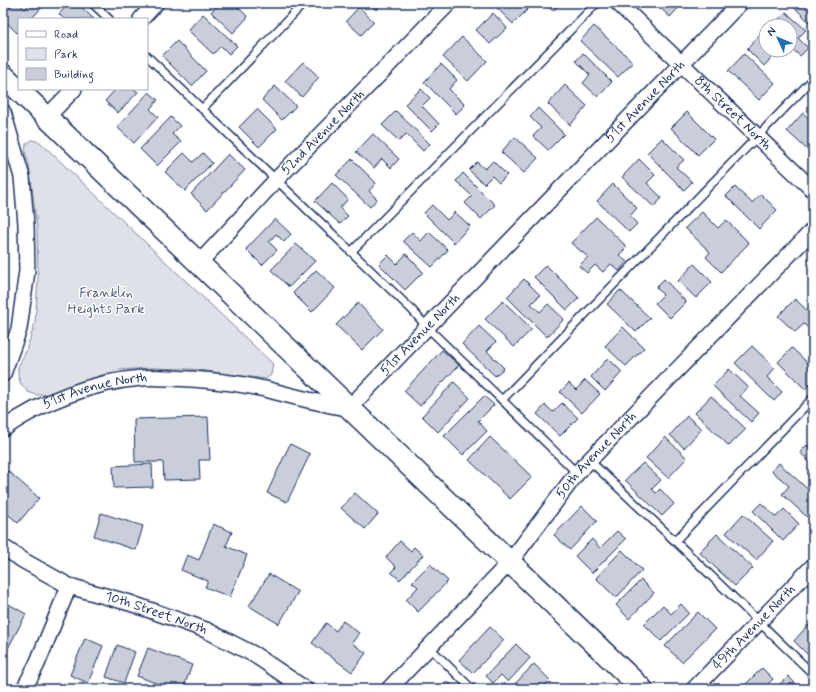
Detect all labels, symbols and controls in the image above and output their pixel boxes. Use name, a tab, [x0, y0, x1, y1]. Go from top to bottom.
legend	[18, 18, 148, 90]
north arrow	[758, 18, 798, 58]
text: N	[764, 24, 779, 39]
text: Road	[54, 27, 78, 43]
text: Park	[54, 47, 78, 63]
street label: 51st Avenue North	[601, 56, 689, 146]
text: Building	[54, 67, 94, 84]
street label: 8th Street North	[690, 72, 775, 154]
street label: 52nd Avenue North	[277, 86, 369, 179]
park label: Franklin Heights Park	[68, 284, 144, 318]
street label: 51st Avenue North	[376, 289, 464, 379]
street label: 51st Avenue North	[40, 368, 148, 413]
street label: 50th Avenue North	[552, 408, 641, 502]
street label: 49th Avenue North	[708, 581, 799, 674]
street label: 10th Street North	[103, 588, 210, 639]

